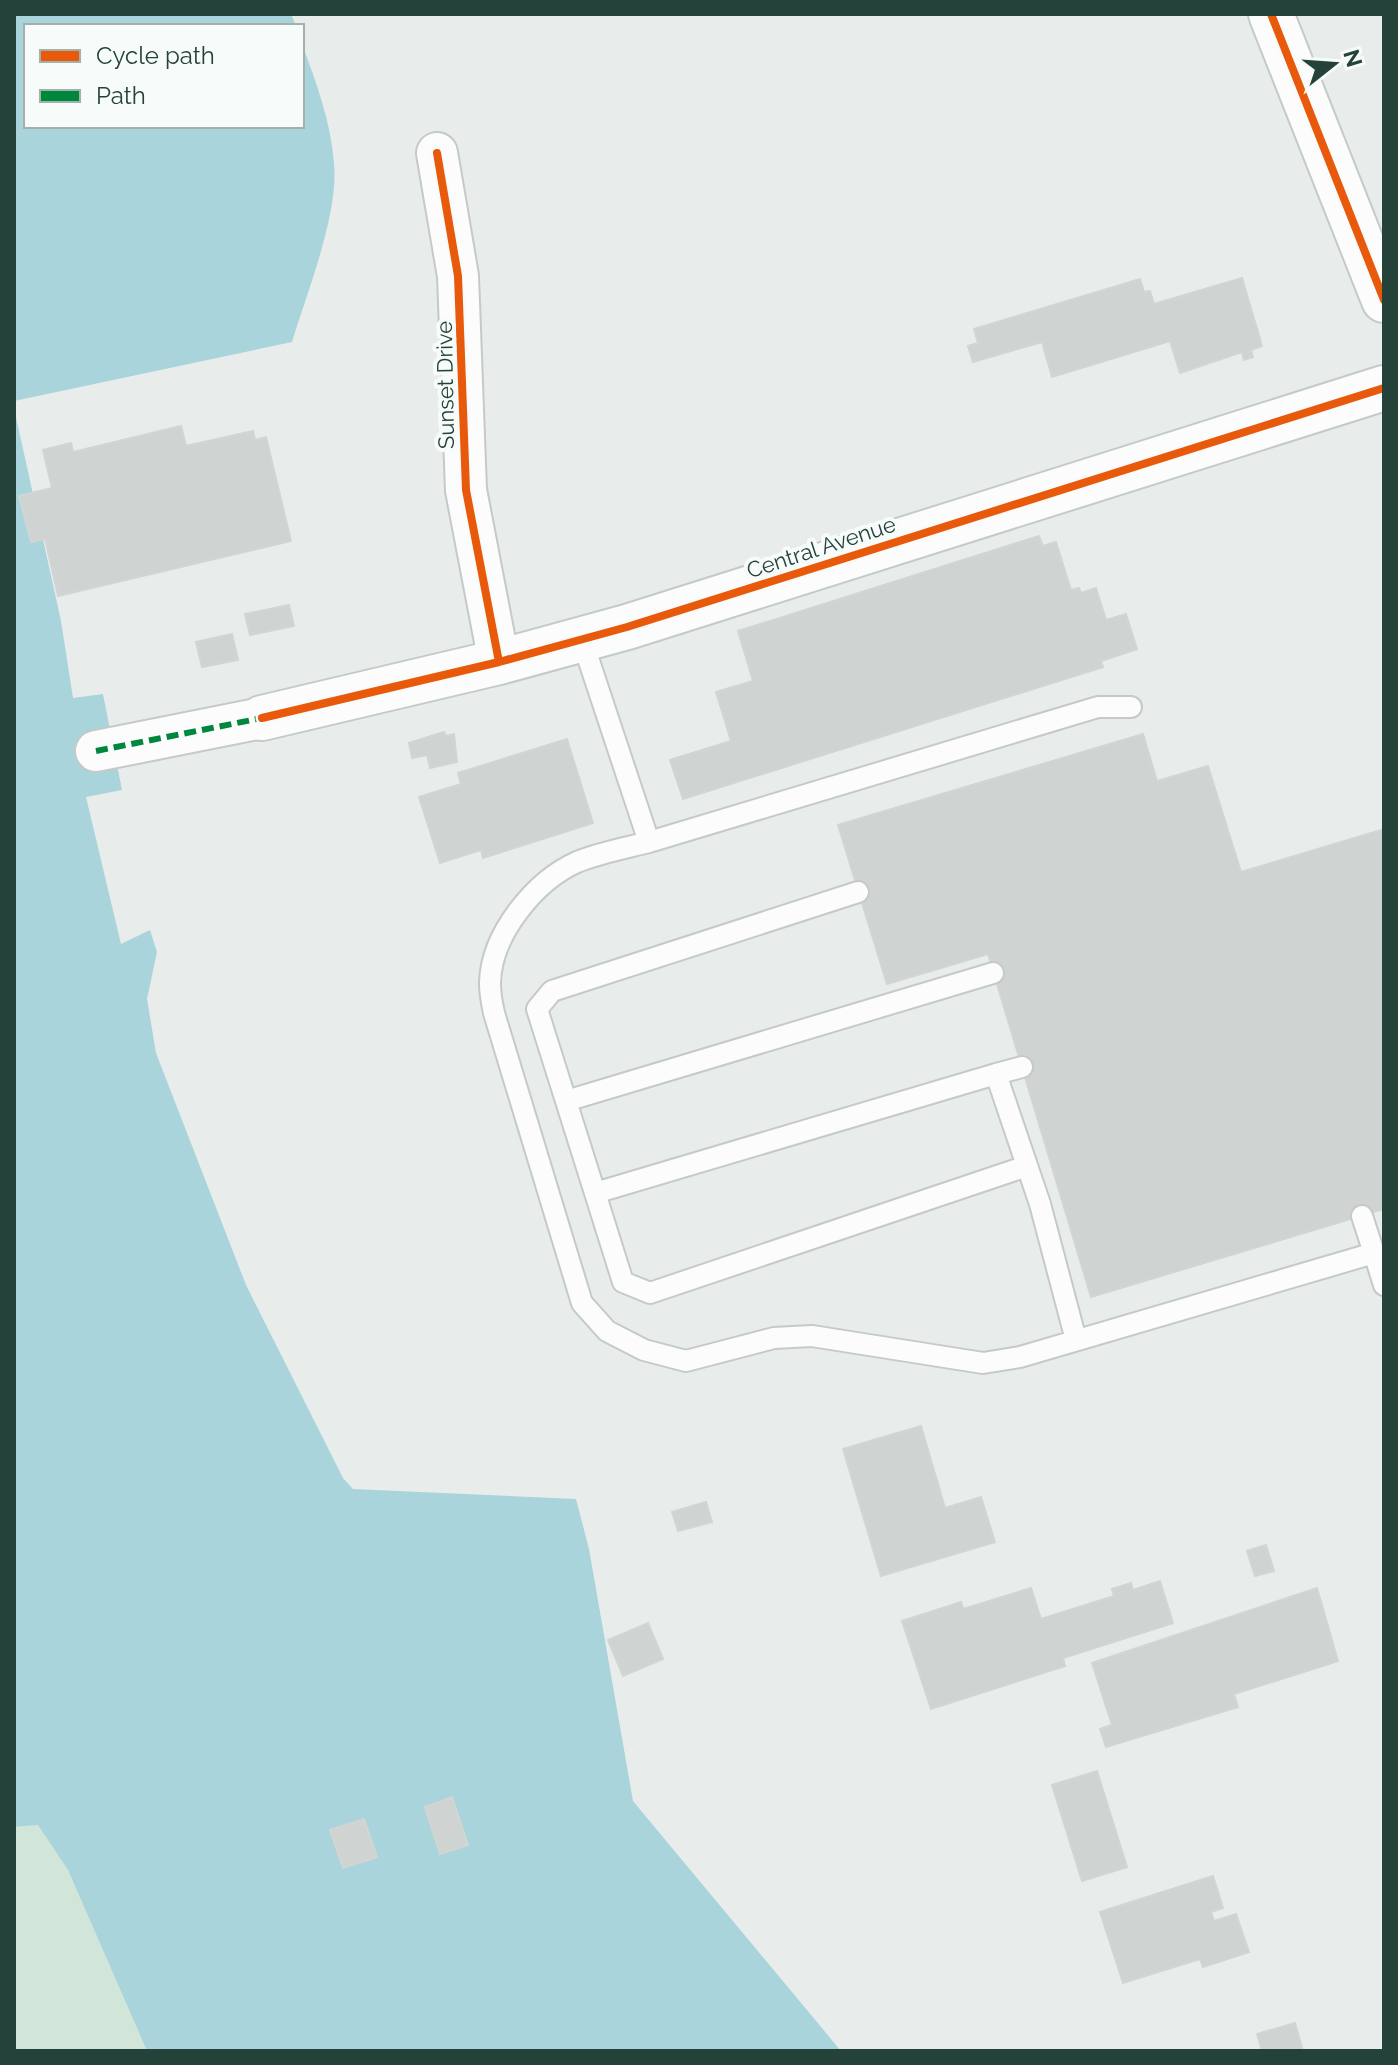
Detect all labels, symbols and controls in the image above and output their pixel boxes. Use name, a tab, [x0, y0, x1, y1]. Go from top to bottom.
legend	[24, 24, 304, 128]
north arrow	[1294, 24, 1374, 104]
text: Cycle path	[96, 41, 215, 70]
text: N	[1338, 46, 1368, 70]
text: Path	[96, 81, 146, 110]
street label: Sunset Drive	[431, 321, 459, 449]
street label: Central Avenue	[743, 511, 899, 583]

